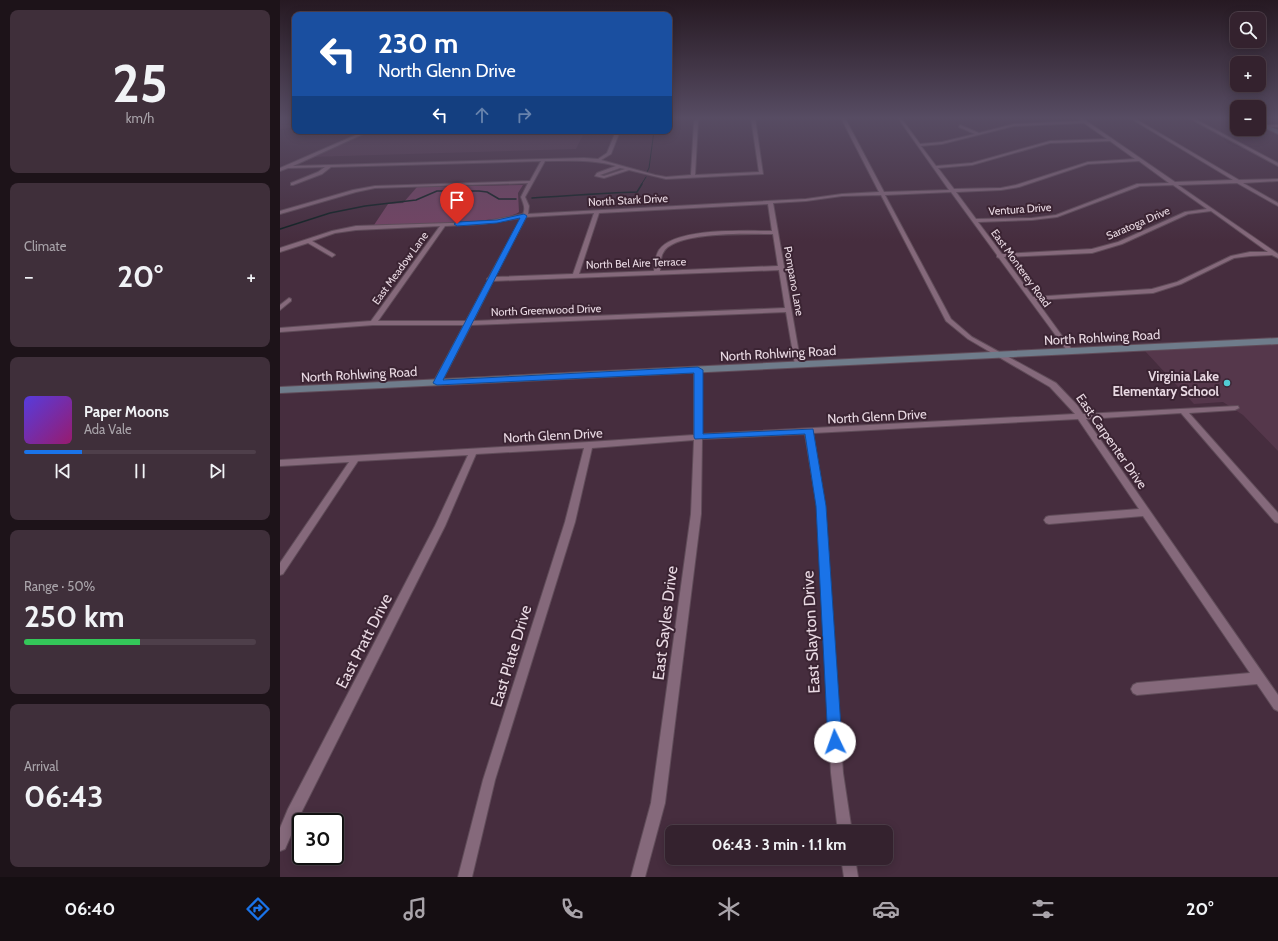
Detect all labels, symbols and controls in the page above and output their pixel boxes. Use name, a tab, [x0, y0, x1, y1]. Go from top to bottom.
map controls	[1230, 12, 1266, 136]
button: search	[1230, 12, 1266, 48]
text: 230 m	[378, 26, 458, 60]
icon: left	[312, 28, 364, 80]
text: 25	[112, 52, 168, 115]
button: +	[1230, 56, 1266, 92]
text: North Glenn Drive	[378, 60, 516, 82]
button: −	[1230, 100, 1266, 136]
icon: left	[429, 104, 451, 126]
icon: ahead	[471, 104, 493, 126]
icon: right	[513, 104, 535, 126]
text: km/h	[126, 110, 154, 126]
pin	[440, 183, 474, 224]
icon: arrive	[446, 189, 468, 211]
street label: North Stark Drive	[588, 191, 669, 209]
street label: Ventura Drive	[988, 200, 1052, 218]
street label: Saratoga Drive	[1104, 203, 1172, 243]
street label: East Monterey Road	[988, 226, 1054, 310]
street label: East Meadow Lane	[369, 228, 431, 307]
text: Climate	[24, 238, 66, 254]
street label: Pompano Lane	[781, 245, 807, 317]
street label: North Bel Aire Terrace	[586, 254, 687, 272]
text: 20°	[117, 258, 163, 295]
text: −	[24, 263, 34, 290]
text: +	[246, 263, 256, 290]
street label: North Greenwood Drive	[491, 301, 602, 319]
street label: North Rohlwing Road	[1043, 326, 1161, 348]
street label: North Rohlwing Road	[719, 342, 837, 364]
street label: North Rohlwing Road	[300, 363, 418, 385]
place label: Virginia Lake Elementary School	[1112, 368, 1220, 399]
marker: Virginia Lake Elementary School	[1222, 378, 1232, 388]
street label: East Carpenter Drive	[1073, 390, 1151, 492]
text: Paper Moons	[84, 403, 169, 421]
street label: North Glenn Drive	[827, 405, 927, 427]
text: Ada Vale	[84, 421, 132, 437]
street label: North Glenn Drive	[503, 424, 603, 446]
icon: previous	[52, 460, 74, 482]
icon: pause	[129, 460, 151, 482]
icon: next	[206, 460, 228, 482]
street label: East Sayles Drive	[649, 565, 681, 681]
street label: East Slayton Drive	[798, 570, 824, 694]
text: Range · 50%	[24, 578, 95, 594]
street label: East Pratt Drive	[332, 590, 396, 692]
text: 250 km	[24, 598, 125, 635]
street label: East Plate Drive	[486, 603, 536, 709]
position arrow	[814, 721, 856, 763]
text: Arrival	[24, 758, 59, 774]
text: 06:43	[24, 778, 104, 815]
speed limit sign: 30	[292, 813, 344, 865]
text: 06:43 · 3 min · 1.1 km	[712, 836, 846, 854]
icon: directions	[244, 895, 272, 923]
icon: music	[401, 895, 429, 923]
icon: phone	[558, 895, 586, 923]
icon: climate	[715, 895, 743, 923]
icon: car	[872, 895, 900, 923]
icon: filters	[1029, 895, 1057, 923]
text: 06:40	[64, 898, 115, 920]
text: 20°	[1186, 898, 1213, 920]

